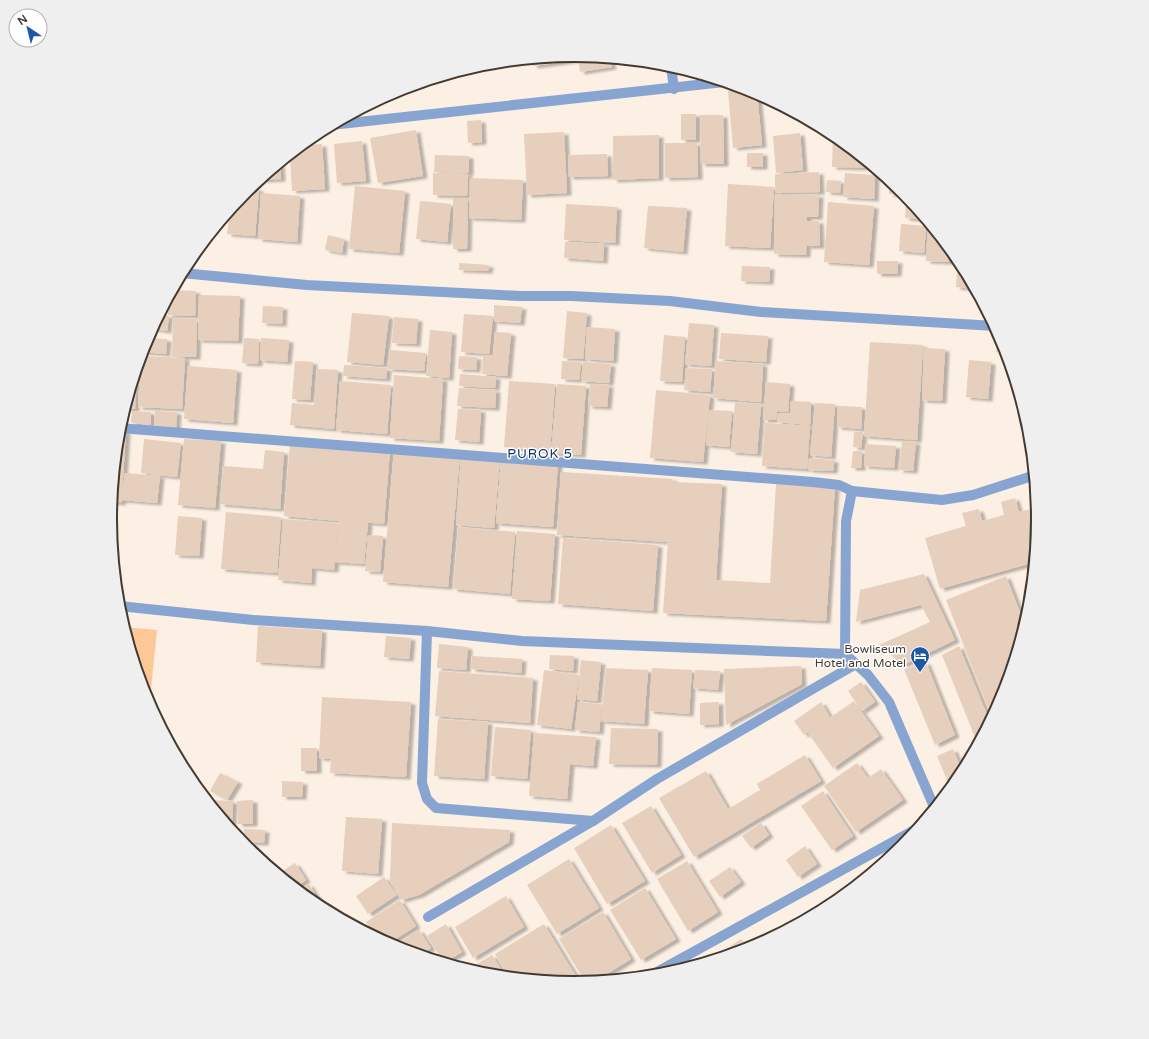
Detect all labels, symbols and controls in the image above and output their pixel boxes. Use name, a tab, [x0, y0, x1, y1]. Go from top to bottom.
north arrow	[8, 8, 48, 48]
text: N	[15, 12, 30, 28]
district label: PUROK 5	[507, 446, 573, 462]
place label: Bowliseum Hotel and Motel	[815, 642, 906, 670]
hotel icon: Bowliseum Hotel and Motel	[909, 645, 931, 673]

